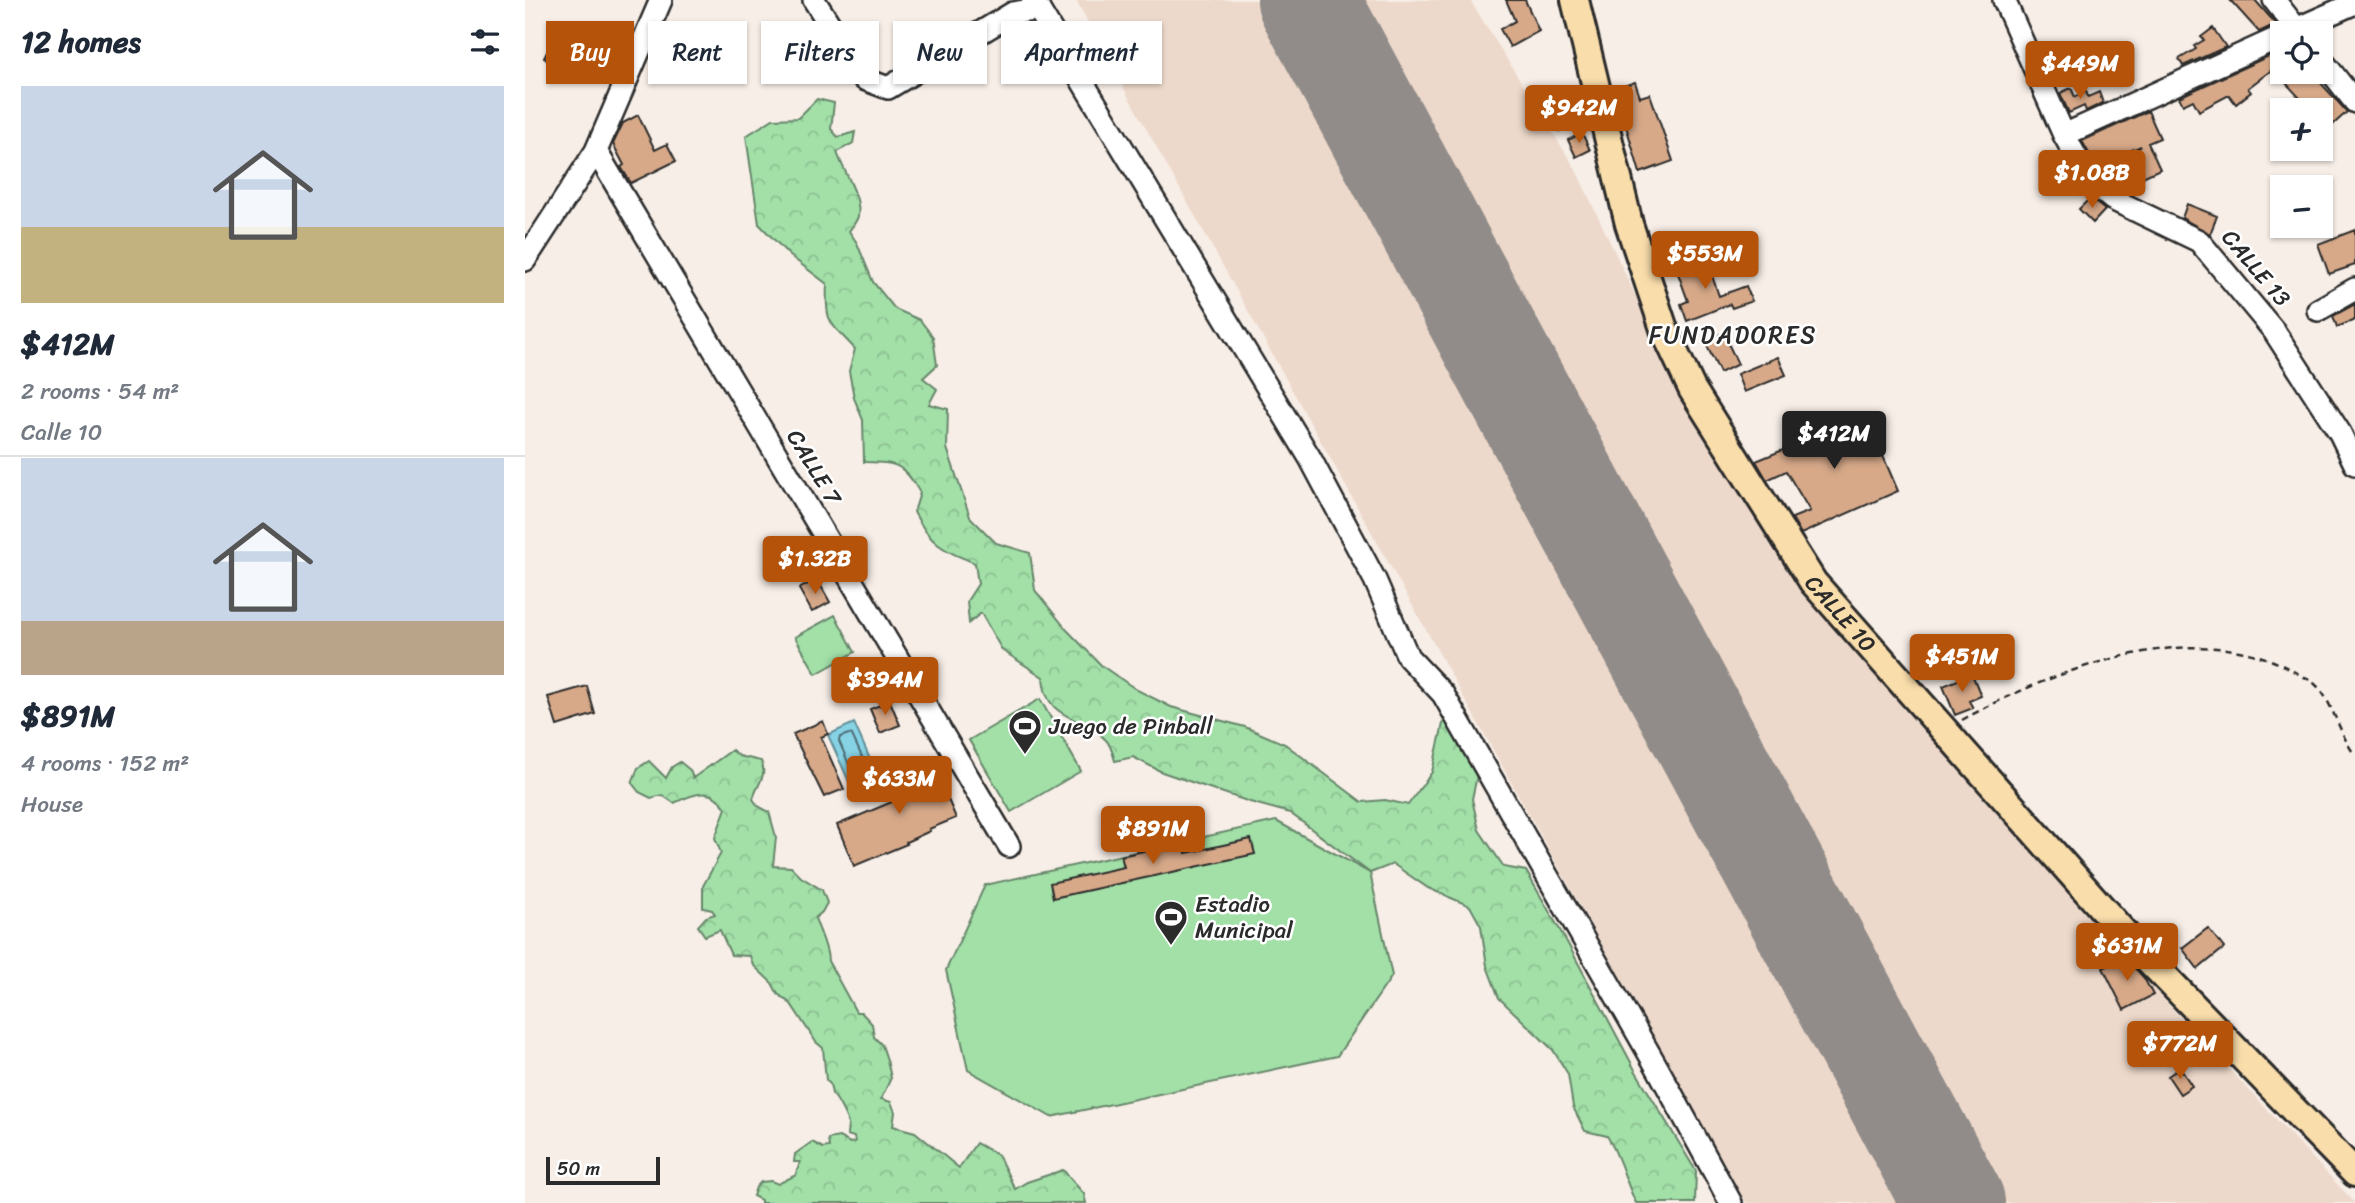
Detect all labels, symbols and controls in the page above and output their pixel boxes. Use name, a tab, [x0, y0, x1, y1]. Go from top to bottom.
text: 12 homes	[21, 15, 141, 69]
chip: Buy	[546, 21, 634, 84]
chip: Rent	[648, 21, 747, 84]
chip: Filters	[761, 21, 879, 84]
chip: New	[893, 21, 987, 84]
chip: Apartment	[1001, 21, 1162, 84]
map controls	[2270, 21, 2333, 238]
button: locate	[2270, 21, 2333, 84]
icon: filters	[466, 23, 504, 61]
pin: $449M	[2031, 42, 2129, 101]
text: $449M	[2041, 43, 2119, 84]
pin: $942M	[1530, 86, 1628, 145]
text: $942M	[1541, 87, 1617, 128]
button: +	[2270, 98, 2333, 161]
icon: home	[200, 132, 326, 258]
pin: $1.08B	[2035, 150, 2149, 210]
text: $1.08B	[2054, 152, 2130, 193]
button: −	[2270, 175, 2333, 238]
street label: CALLE 13	[2211, 220, 2301, 317]
pin: $553M	[1656, 232, 1754, 291]
text: $553M	[1668, 233, 1742, 274]
district label: FUNDADORES	[1649, 314, 1817, 356]
text: $412M	[21, 317, 115, 371]
text: 2 rooms · 54 m²	[21, 371, 179, 412]
text: Calle 10	[21, 412, 102, 453]
pin: $412M	[1785, 412, 1883, 471]
text: $412M	[1798, 413, 1870, 454]
street label: CALLE 7	[775, 421, 854, 515]
icon: home	[200, 504, 326, 630]
pin: $1.32B	[758, 536, 872, 596]
text: $1.32B	[779, 538, 851, 579]
street label: CALLE 10	[1794, 565, 1887, 662]
pin: $451M	[1913, 634, 2011, 694]
text: $451M	[1926, 636, 1998, 677]
pin: $394M	[836, 658, 934, 717]
text: $394M	[847, 659, 923, 700]
text: $891M	[21, 689, 115, 743]
place label: Juego de Pinball	[1048, 706, 1213, 747]
sports icon: Juego de Pinball	[1006, 707, 1044, 756]
text: 4 rooms · 152 m²	[21, 743, 189, 784]
pin: $633M	[850, 756, 948, 816]
text: $633M	[863, 758, 935, 799]
text: House	[21, 784, 83, 825]
pin: $891M	[1104, 806, 1202, 866]
text: $891M	[1117, 808, 1189, 849]
place label: Estadio Municipal	[1195, 884, 1293, 951]
sports icon: Estadio Municipal	[1152, 898, 1190, 947]
pin: $631M	[2078, 923, 2176, 983]
text: $631M	[2092, 925, 2162, 966]
pin: $772M	[2131, 1021, 2229, 1081]
text: $772M	[2143, 1023, 2217, 1064]
text: 50 m	[557, 1152, 600, 1185]
scale bar	[546, 1154, 660, 1186]

